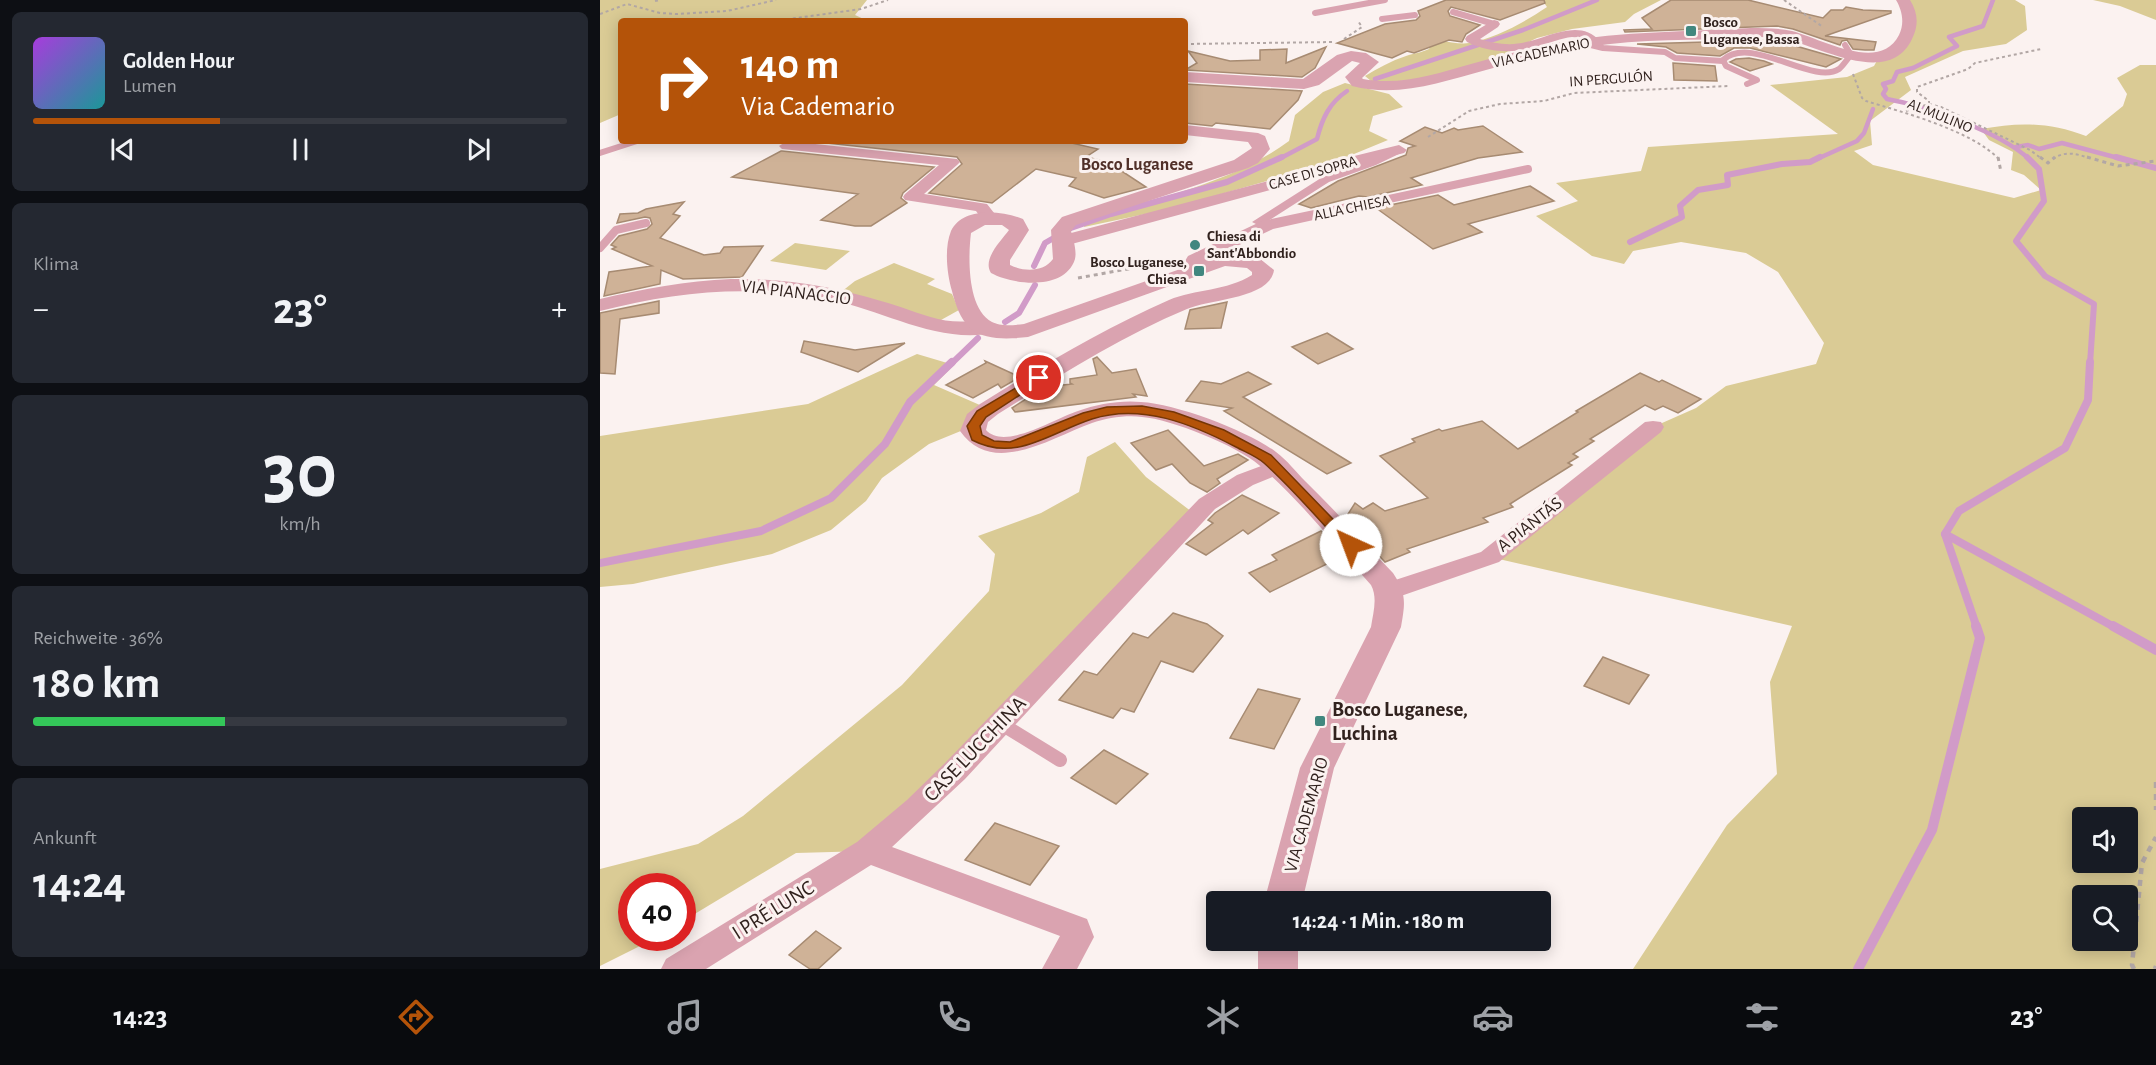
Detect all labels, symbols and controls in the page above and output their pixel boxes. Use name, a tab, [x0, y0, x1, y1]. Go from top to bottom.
place label: Bosco Luganese, Bassa	[1703, 15, 1800, 47]
marker: Bosco Luganese, Bassa	[1684, 24, 1698, 38]
street label: VIA CADEMARIO	[1491, 35, 1591, 71]
icon: right	[642, 42, 720, 120]
text: 140 m	[741, 44, 839, 86]
text: Golden Hour	[123, 50, 234, 72]
street label: IN PERGULÓN	[1569, 67, 1653, 89]
text: Lumen	[123, 76, 177, 96]
text: Via Cademario	[741, 93, 895, 120]
street label: AL MULINO	[1905, 96, 1975, 136]
icon: previous	[106, 133, 139, 166]
icon: pause	[284, 133, 317, 166]
icon: next	[462, 133, 495, 166]
street label: CASE DI SOPRA	[1267, 153, 1359, 193]
district label: Bosco Luganese	[1081, 156, 1193, 174]
street label: ALLA CHIESA	[1313, 193, 1392, 223]
place label: Chiesa di Sant'Abbondio	[1207, 229, 1296, 261]
marker: Chiesa di Sant'Abbondio	[1188, 238, 1202, 252]
text: Klima	[33, 254, 79, 274]
place label: Bosco Luganese, Chiesa	[1090, 255, 1187, 287]
marker: Bosco Luganese, Chiesa	[1192, 264, 1206, 278]
street label: VIA PIANACCIO	[740, 277, 852, 309]
text: 23°	[273, 287, 327, 332]
text: −	[33, 293, 49, 326]
text: +	[551, 293, 567, 326]
pin	[1013, 352, 1064, 403]
icon: arrive	[1022, 361, 1055, 394]
text: 30	[263, 434, 337, 512]
street label: A PIANTÁS	[1492, 492, 1566, 556]
position arrow	[1319, 513, 1383, 577]
text: km/h	[279, 514, 321, 534]
text: Reichweite · 36%	[33, 628, 163, 648]
text: 180 km	[33, 661, 160, 706]
street label: CASE LUCCHINA	[920, 693, 1030, 805]
place label: Bosco Luganese, Luchina	[1332, 699, 1468, 744]
marker: Bosco Luganese, Luchina	[1313, 714, 1327, 728]
street label: VIA CADEMARIO	[1282, 755, 1332, 875]
map controls	[2072, 807, 2138, 951]
button: sound	[2072, 807, 2138, 873]
text: Ankunft	[33, 828, 97, 848]
text: 14:24	[33, 861, 126, 906]
speed limit sign: 40	[618, 873, 696, 951]
street label: I PRÉ LUNC	[727, 875, 818, 943]
button: search	[2072, 885, 2138, 951]
text: 14:24 · 1 Min. · 180 m	[1293, 910, 1464, 932]
icon: directions	[395, 996, 437, 1038]
icon: music	[664, 996, 706, 1038]
icon: phone	[933, 996, 975, 1038]
icon: climate	[1202, 996, 1244, 1038]
icon: car	[1472, 996, 1514, 1038]
icon: filters	[1741, 996, 1783, 1038]
text: 14:23	[114, 1003, 167, 1030]
text: 23°	[2010, 1003, 2042, 1030]

